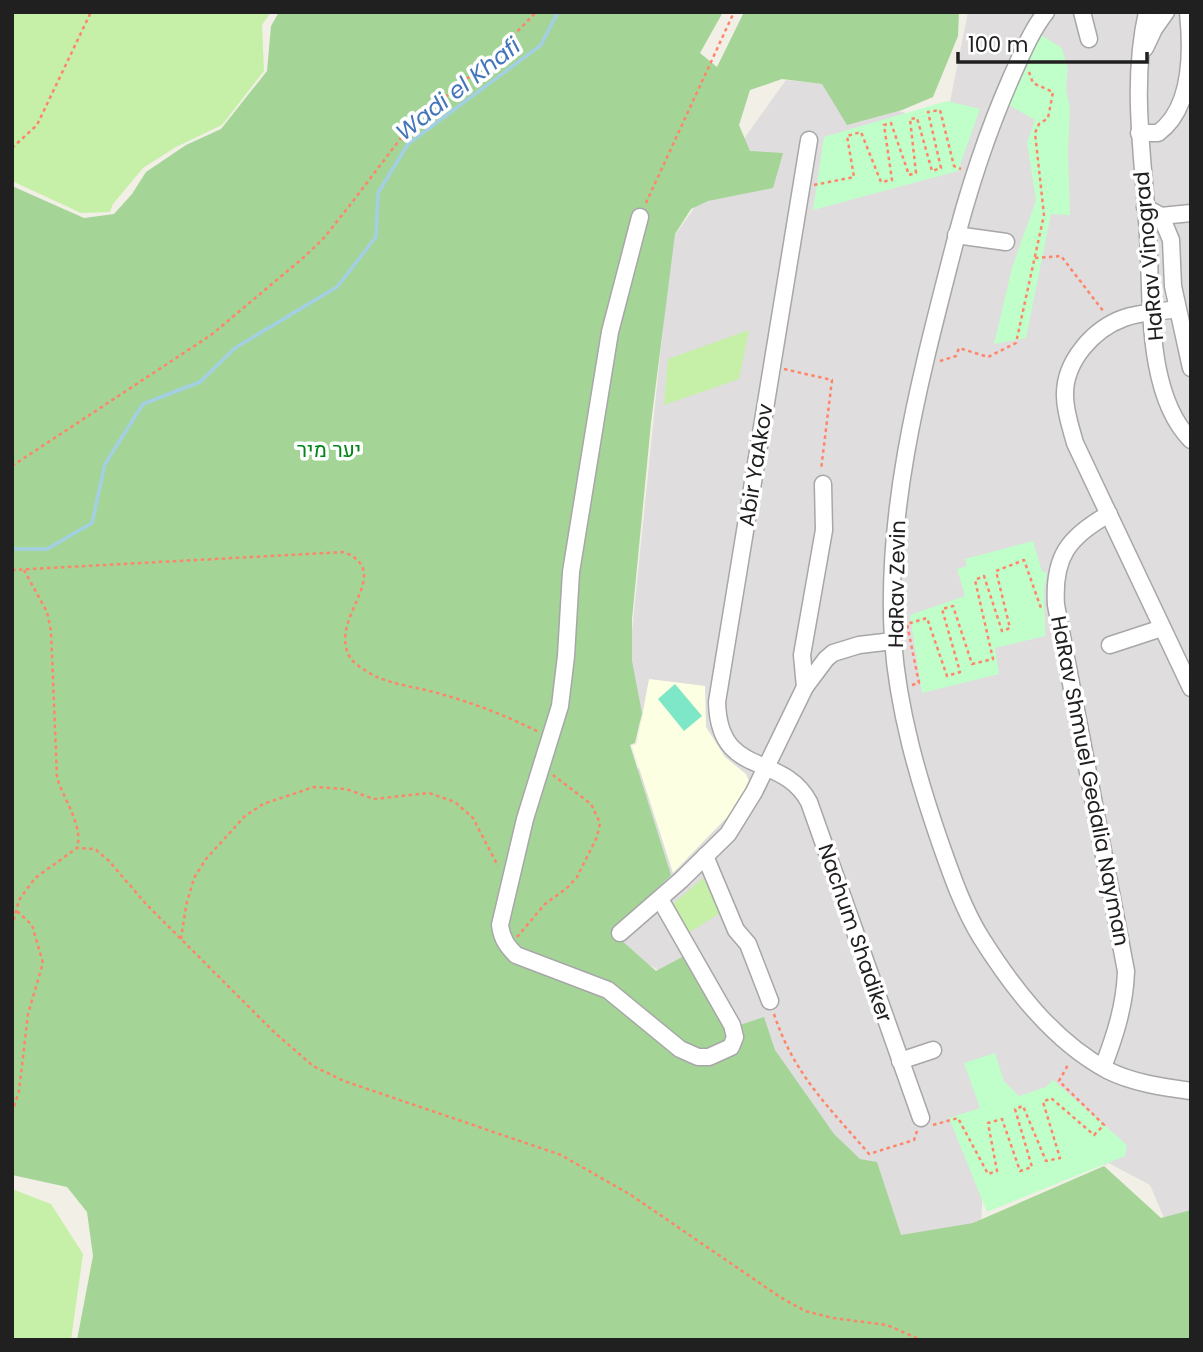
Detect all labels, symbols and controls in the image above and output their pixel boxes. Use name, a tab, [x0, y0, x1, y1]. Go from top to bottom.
scale bar	[958, 21, 1147, 65]
water label: Wadi el Khafi	[389, 30, 527, 148]
text: 100 m	[968, 30, 1028, 59]
street label: HaRav Vinograd	[1127, 170, 1170, 342]
street label: Abir YaAkov	[732, 401, 780, 528]
park label: יער מיר	[297, 435, 361, 464]
street label: HaRav Zevin	[881, 520, 912, 648]
street label: HaRav Shmuel Gedalia Nayman	[1044, 613, 1137, 948]
street label: Nachum Shadiker	[811, 840, 900, 1026]

